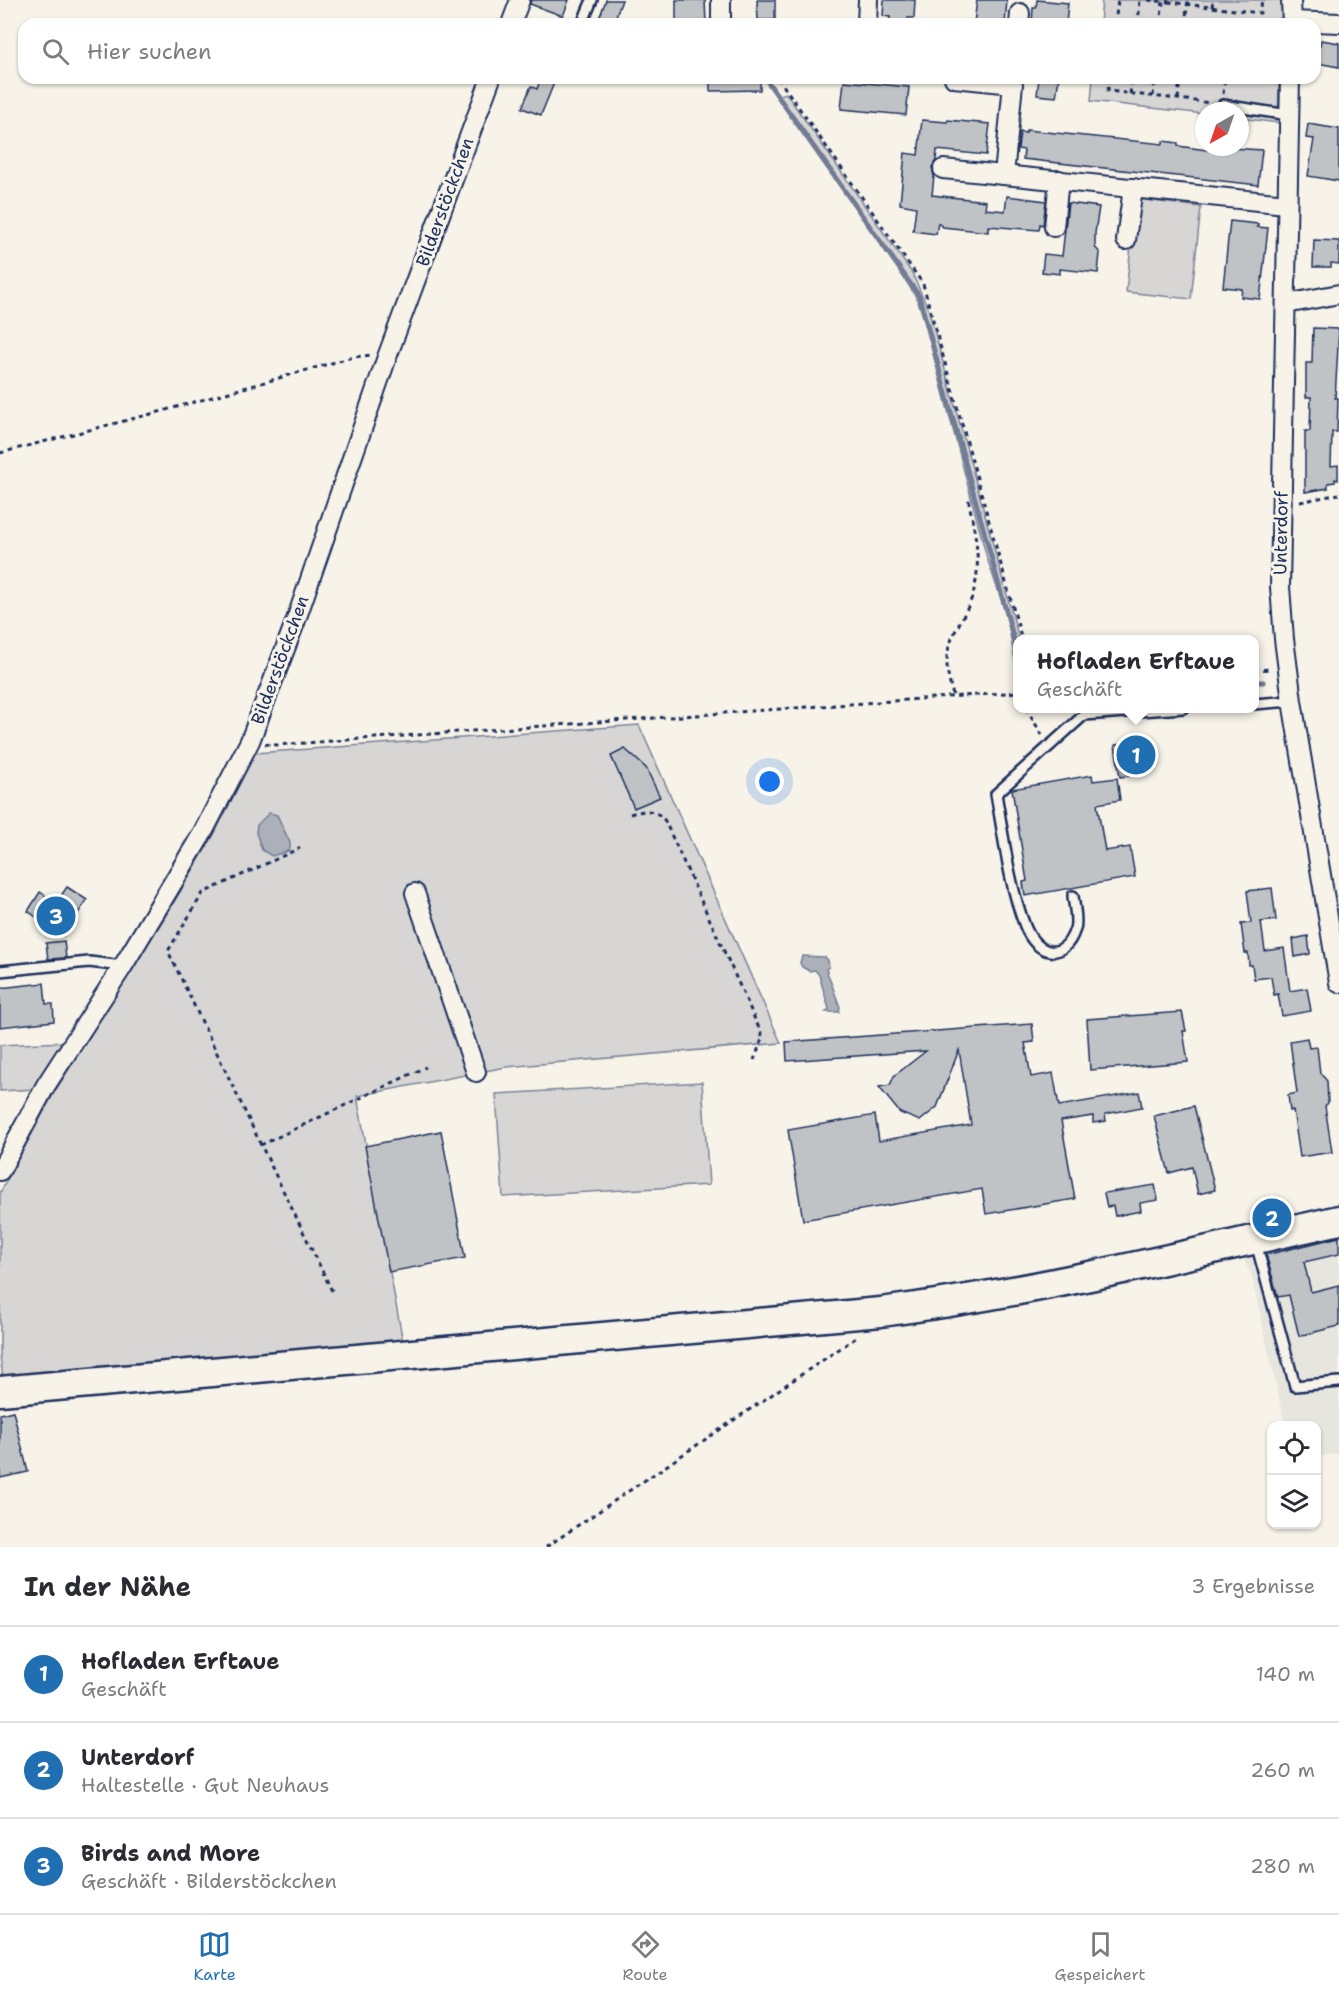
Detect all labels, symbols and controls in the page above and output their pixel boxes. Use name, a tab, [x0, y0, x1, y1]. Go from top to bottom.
search box	[18, 18, 1321, 84]
icon: search	[39, 35, 72, 68]
text: Hier suchen	[87, 37, 212, 66]
north arrow	[1195, 102, 1249, 156]
street label: Bilderstöckchen	[411, 134, 479, 270]
street label: Unterdorf	[1268, 490, 1294, 575]
street label: Bilderstöckchen	[246, 592, 314, 728]
popup	[1013, 635, 1259, 713]
text: Hofladen Erftaue	[1037, 647, 1235, 676]
text: Geschäft	[1037, 676, 1123, 702]
pin: 1	[1116, 732, 1156, 777]
your location	[755, 767, 784, 796]
pin: 3	[36, 894, 76, 938]
pin: 2	[1252, 1196, 1292, 1240]
map controls	[1267, 1421, 1321, 1529]
button: locate	[1267, 1421, 1321, 1475]
button: layers	[1267, 1475, 1321, 1529]
text: In der Nähe	[24, 1569, 191, 1604]
text: 3 Ergebnisse	[1191, 1573, 1315, 1599]
text: Hofladen Erftaue	[81, 1647, 280, 1676]
text: 1	[39, 1661, 48, 1687]
text: 140 m	[1256, 1661, 1315, 1687]
text: Geschäft	[81, 1676, 167, 1702]
text: Unterdorf	[81, 1743, 194, 1772]
text: 2	[37, 1757, 51, 1783]
text: 260 m	[1250, 1757, 1315, 1783]
text: Haltestelle · Gut Neuhaus	[81, 1772, 329, 1798]
text: Birds and More	[81, 1839, 260, 1868]
text: 3	[37, 1853, 51, 1879]
text: 280 m	[1250, 1853, 1315, 1879]
text: Geschäft · Bilderstöckchen	[81, 1868, 337, 1894]
tab: Karte	[193, 1928, 236, 1985]
tab: Route	[623, 1928, 668, 1985]
tab: Gespeichert	[1054, 1928, 1146, 1985]

